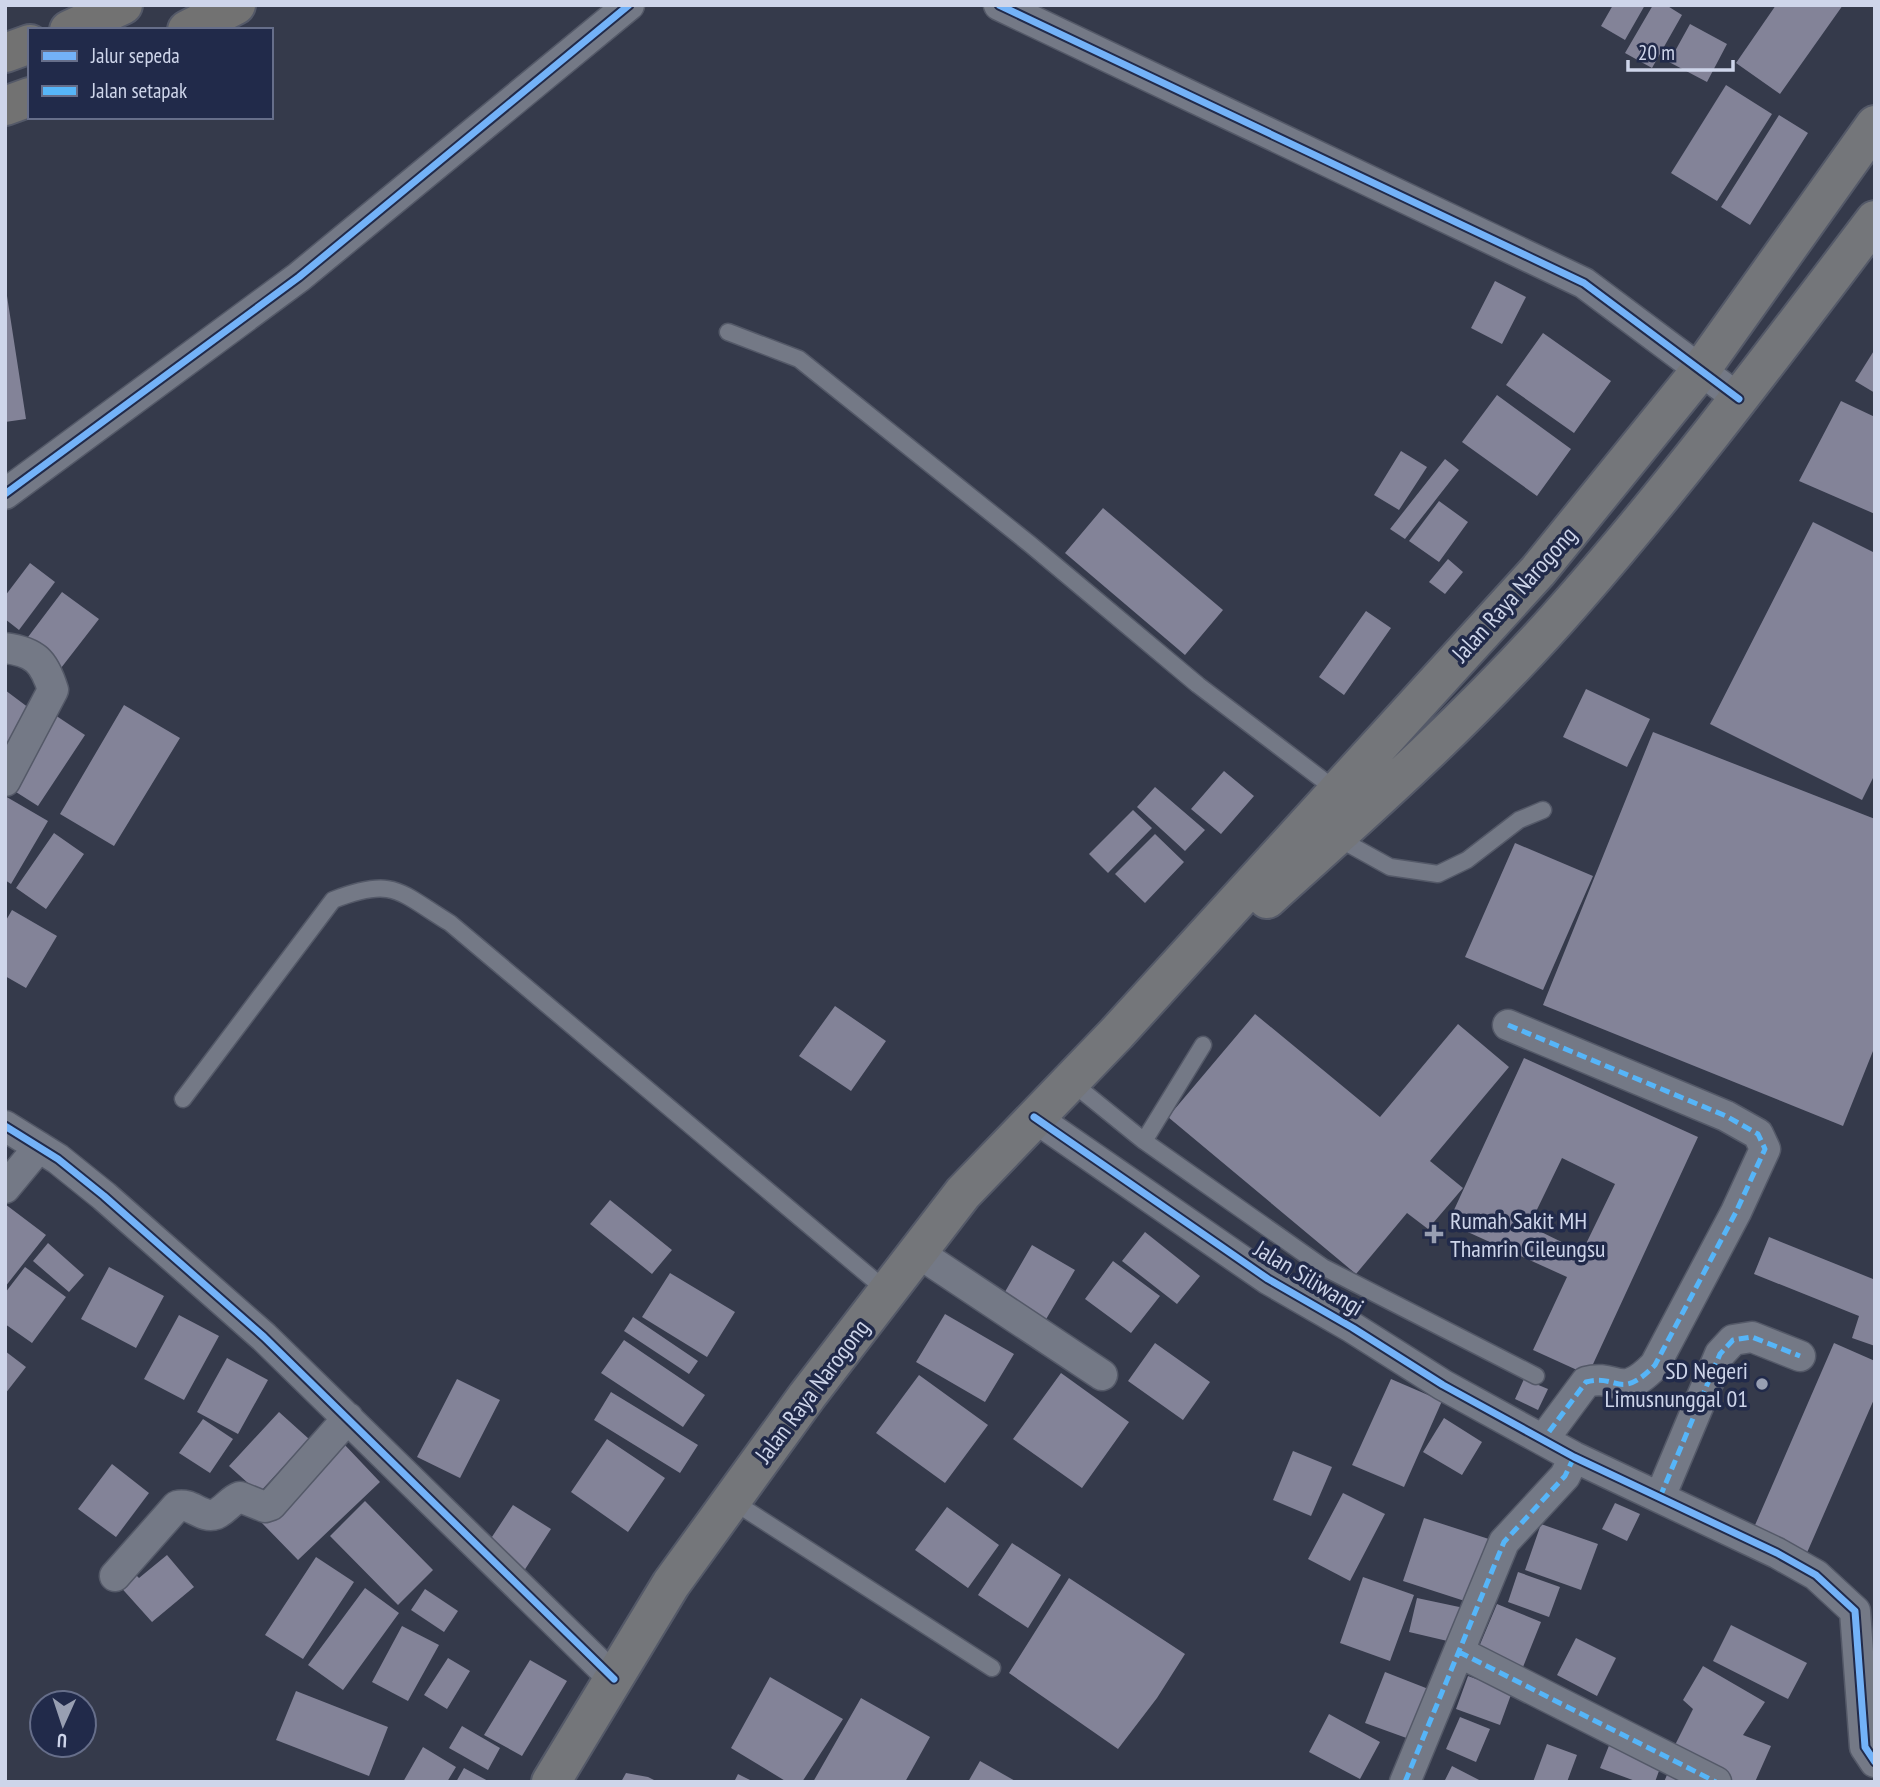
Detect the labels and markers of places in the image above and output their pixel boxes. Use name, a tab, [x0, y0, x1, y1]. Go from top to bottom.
place label: Rumah Sakit MH Thamrin Cileungsu	[1450, 1205, 1605, 1264]
marker: Rumah Sakit MH Thamrin Cileungsu	[1424, 1224, 1444, 1244]
place label: SD Negeri Limusnunggal 01	[1605, 1355, 1748, 1414]
marker: SD Negeri Limusnunggal 01	[1754, 1376, 1770, 1392]

